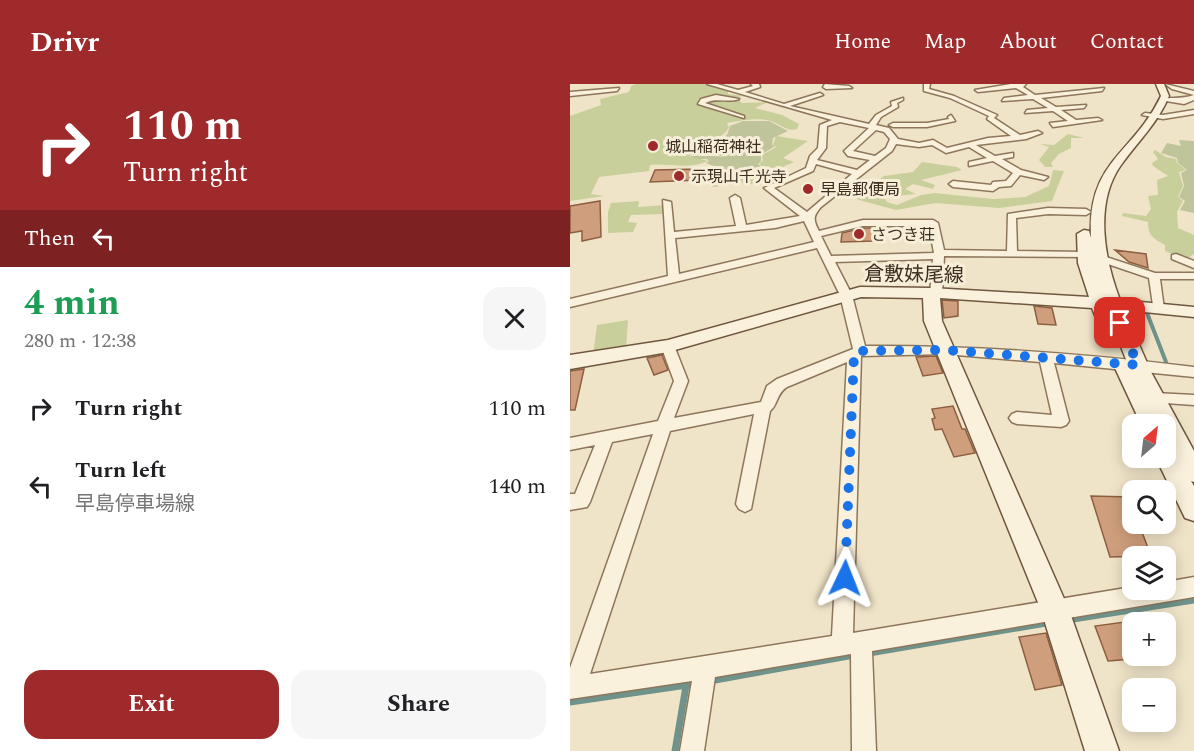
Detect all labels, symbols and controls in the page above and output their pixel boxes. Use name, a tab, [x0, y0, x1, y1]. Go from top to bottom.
text: Drivr	[30, 21, 99, 64]
text: Home	[834, 26, 891, 58]
text: Map	[924, 26, 966, 58]
text: About	[999, 26, 1057, 58]
text: Contact	[1090, 26, 1164, 58]
text: 110 m	[123, 95, 242, 158]
icon: right	[24, 108, 102, 186]
place label: 城山稲荷神社	[665, 135, 761, 159]
marker: 城山稲荷神社	[646, 139, 660, 153]
text: Turn right	[123, 152, 248, 194]
place label: 示現山千光寺	[691, 165, 787, 189]
marker: 示現山千光寺	[672, 169, 686, 183]
place label: 早島郵便局	[820, 178, 900, 202]
marker: 早島郵便局	[801, 182, 815, 196]
text: Then	[24, 222, 75, 255]
icon: left	[87, 222, 120, 255]
place label: さつき荘	[871, 223, 935, 247]
marker: さつき荘	[852, 227, 866, 241]
street label: 倉敷妹尾線	[864, 259, 964, 291]
text: 4 min	[24, 276, 120, 331]
button: close	[483, 287, 546, 350]
pin	[1094, 297, 1145, 348]
icon: arrive	[1103, 306, 1136, 339]
text: 280 m · 12:38	[24, 326, 136, 356]
icon: right	[24, 392, 57, 425]
text: Turn right	[75, 392, 182, 425]
text: 110 m	[489, 392, 546, 425]
north arrow	[1122, 414, 1176, 468]
map controls	[1122, 414, 1176, 732]
text: Turn left	[75, 454, 167, 487]
icon: left	[24, 470, 57, 503]
text: 140 m	[489, 470, 546, 503]
button: search	[1122, 480, 1176, 534]
text: 早島停車場線	[75, 489, 195, 519]
position arrow	[813, 546, 877, 610]
button: layers	[1122, 546, 1176, 600]
button: +	[1122, 612, 1176, 666]
button: Exit	[24, 670, 279, 739]
button: Share	[291, 670, 546, 739]
button: −	[1122, 678, 1176, 732]

